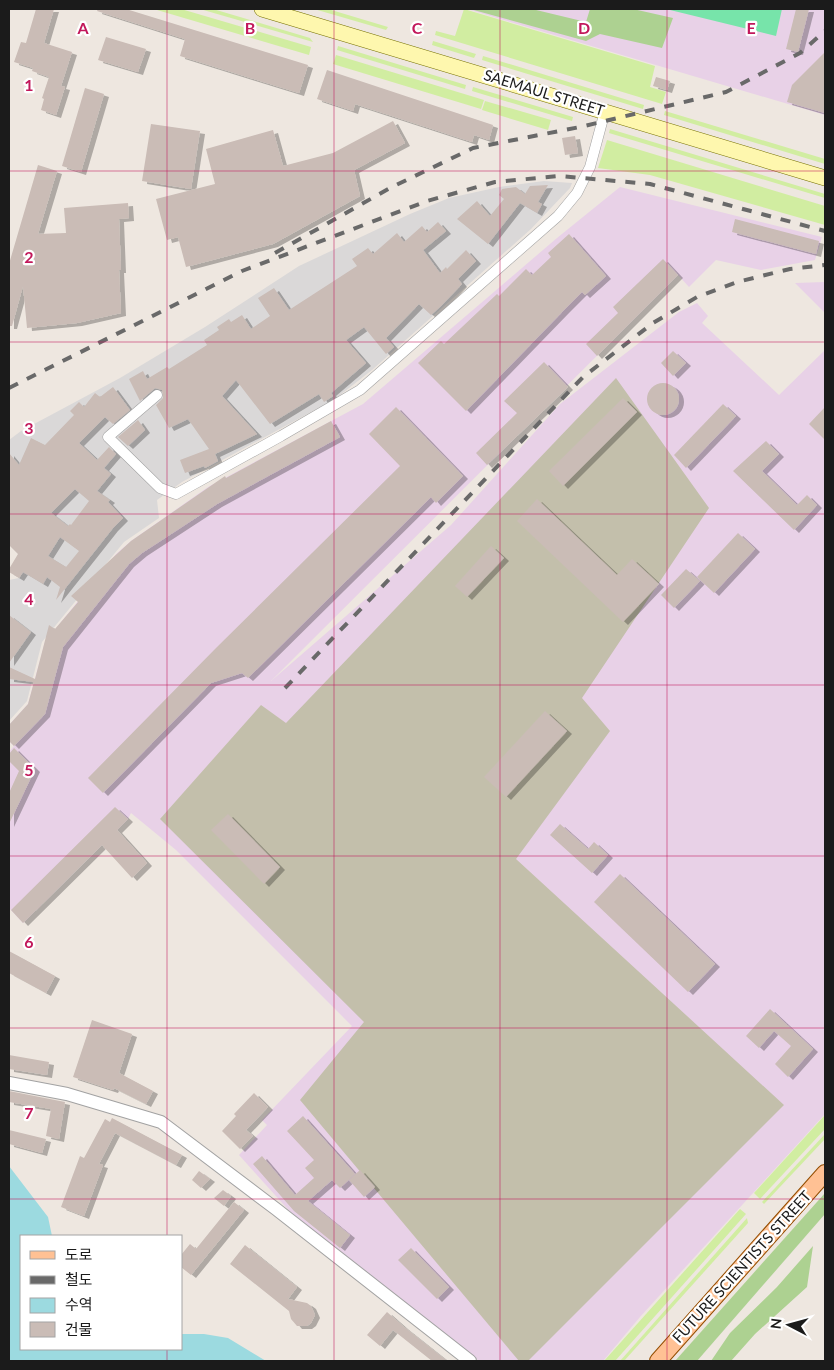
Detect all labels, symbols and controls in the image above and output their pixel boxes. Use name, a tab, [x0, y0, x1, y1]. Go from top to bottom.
text: A	[76, 18, 89, 37]
text: B	[245, 18, 255, 37]
text: C	[412, 18, 423, 37]
text: D	[578, 18, 590, 37]
text: E	[746, 18, 756, 37]
street label: SAEMAUL STREET	[482, 65, 607, 119]
text: 1	[24, 75, 34, 94]
text: 2	[24, 247, 34, 266]
text: 3	[24, 418, 34, 437]
text: 4	[24, 589, 34, 608]
text: 5	[24, 760, 34, 779]
text: 6	[24, 932, 34, 951]
text: 7	[24, 1103, 34, 1122]
street label: FUTURE SCIENTISTS STREET	[669, 1187, 815, 1347]
legend	[20, 1235, 182, 1350]
text: 도로	[65, 1245, 93, 1263]
text: 철도	[65, 1270, 93, 1288]
text: 수역	[65, 1295, 93, 1313]
north arrow	[764, 1300, 814, 1350]
text: 건물	[65, 1320, 93, 1338]

